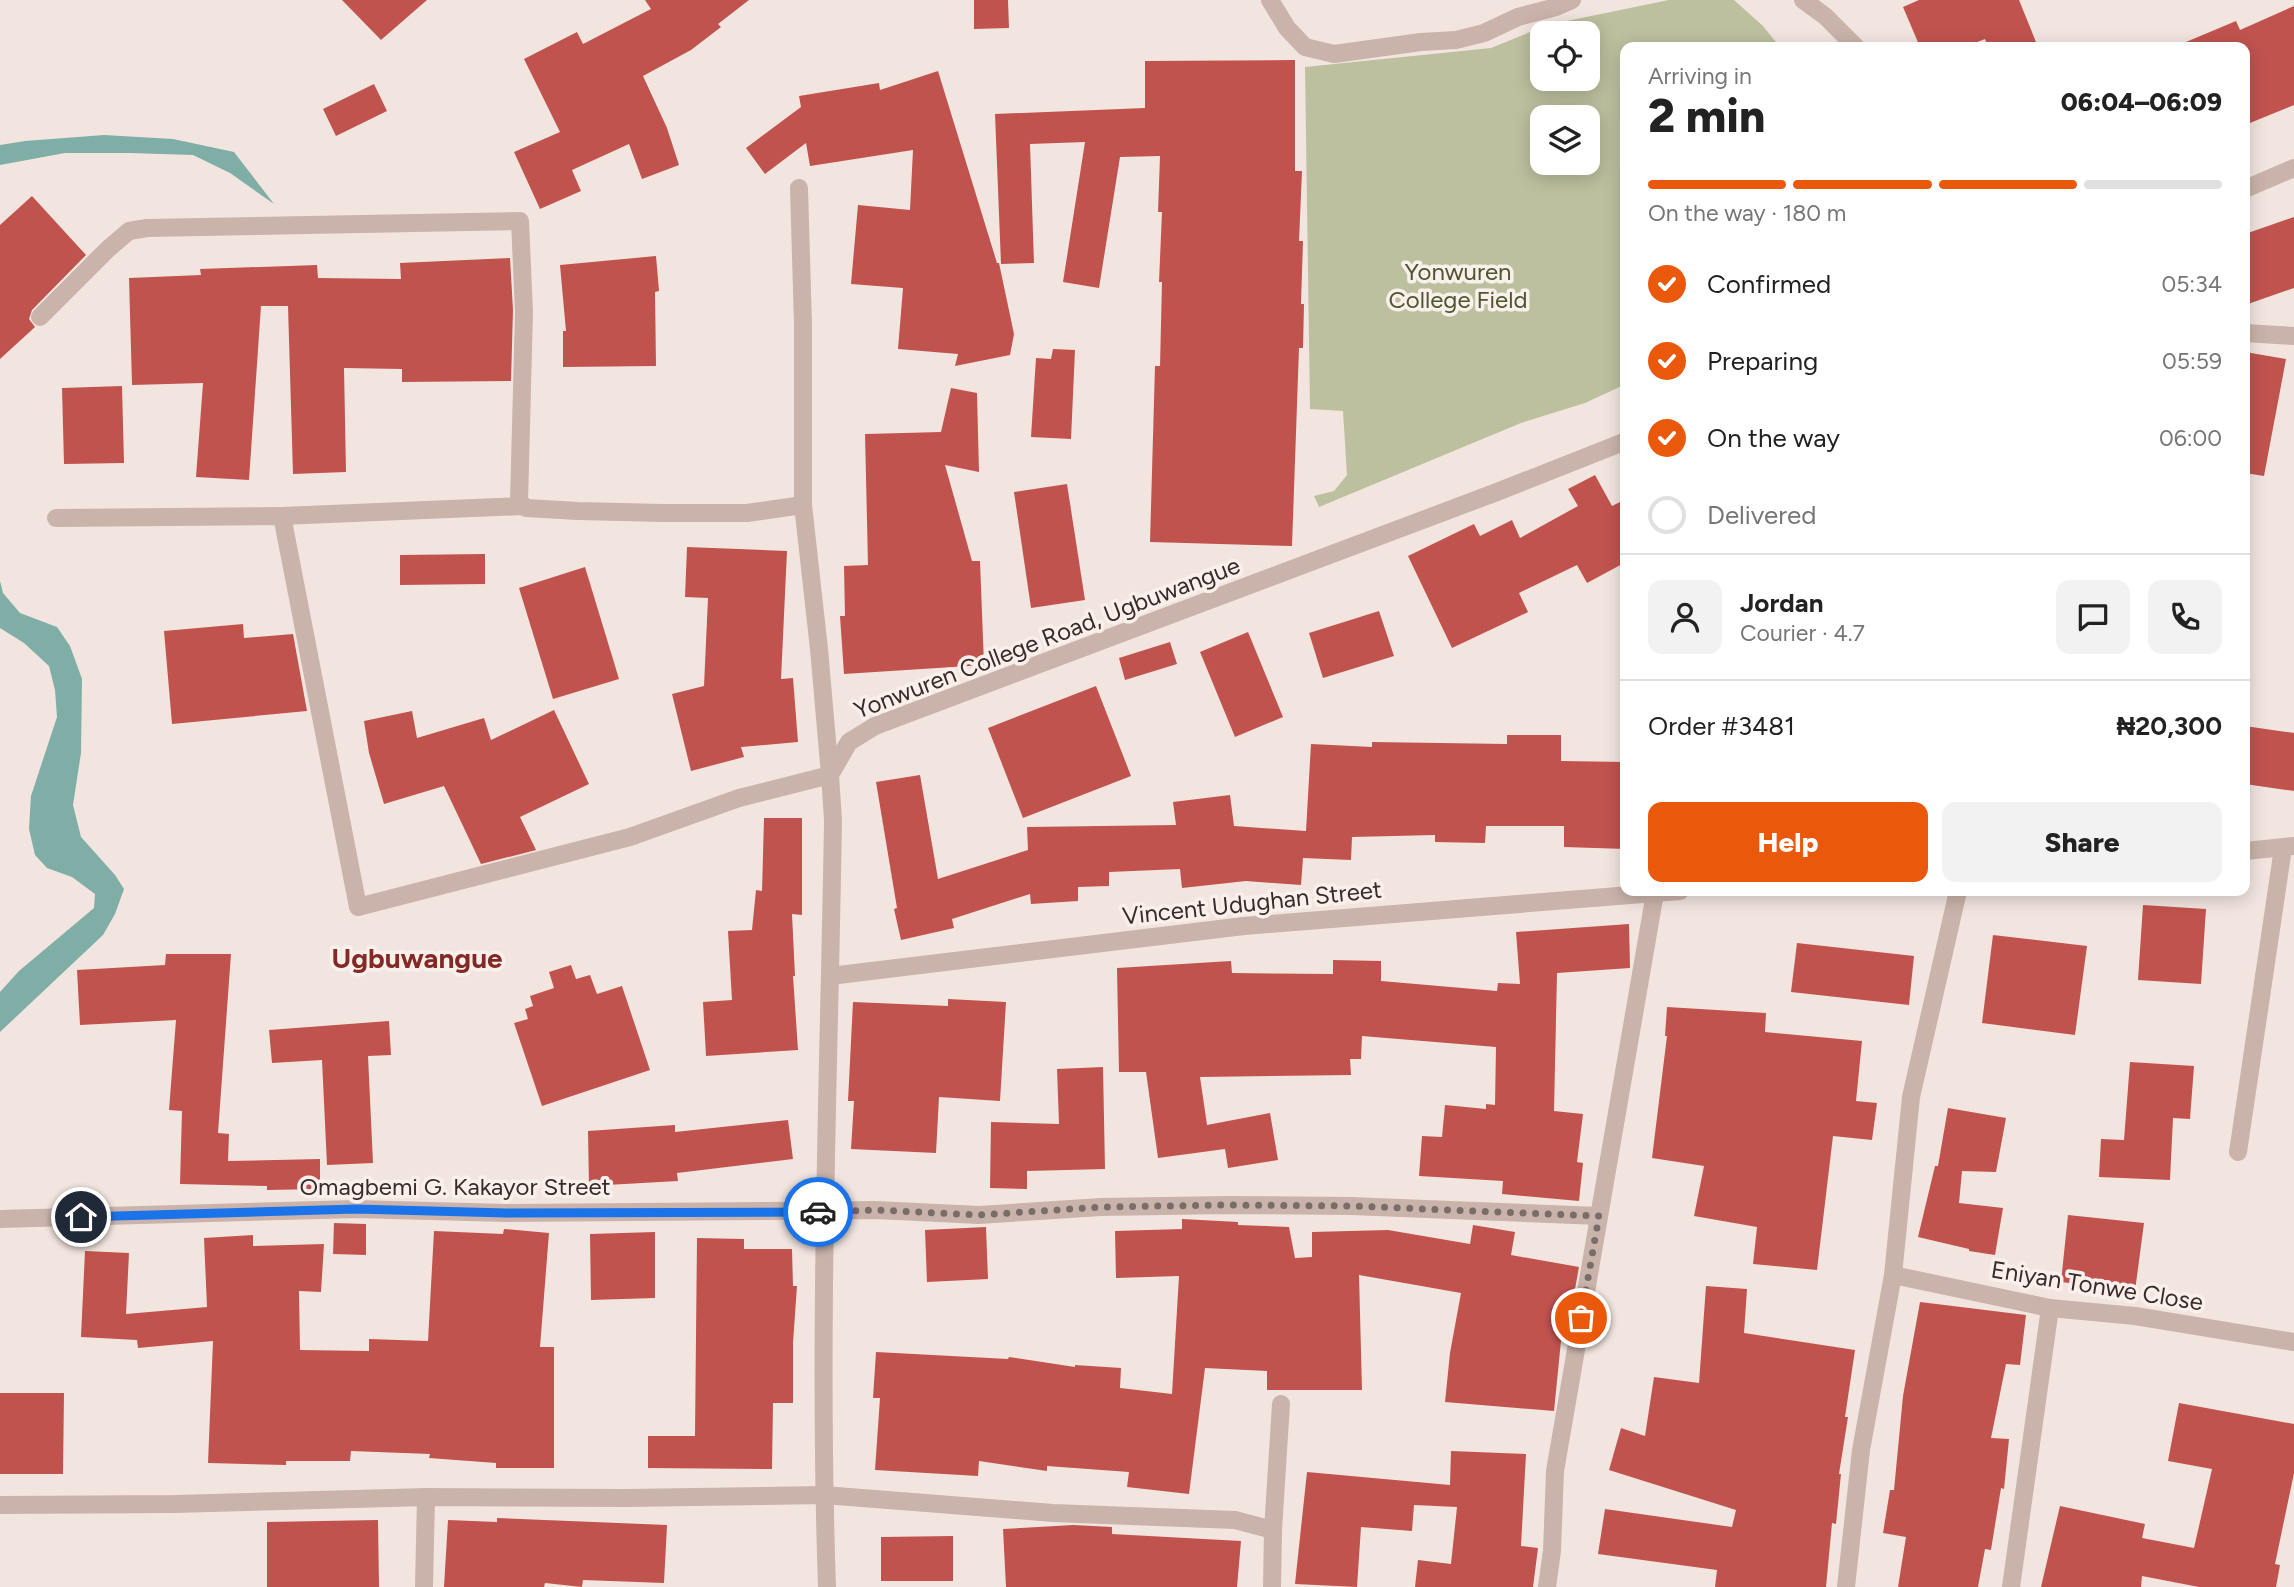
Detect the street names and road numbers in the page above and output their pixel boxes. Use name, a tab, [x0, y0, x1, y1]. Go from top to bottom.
street label: Yonwuren College Road, Ugbuwangue	[850, 550, 1244, 725]
street label: Vincent Udughan Street	[1121, 874, 1383, 931]
street label: Omagbemi G. Kakayor Street	[299, 1172, 611, 1201]
street label: Eniyan Tonwe Close	[1989, 1254, 2205, 1317]

